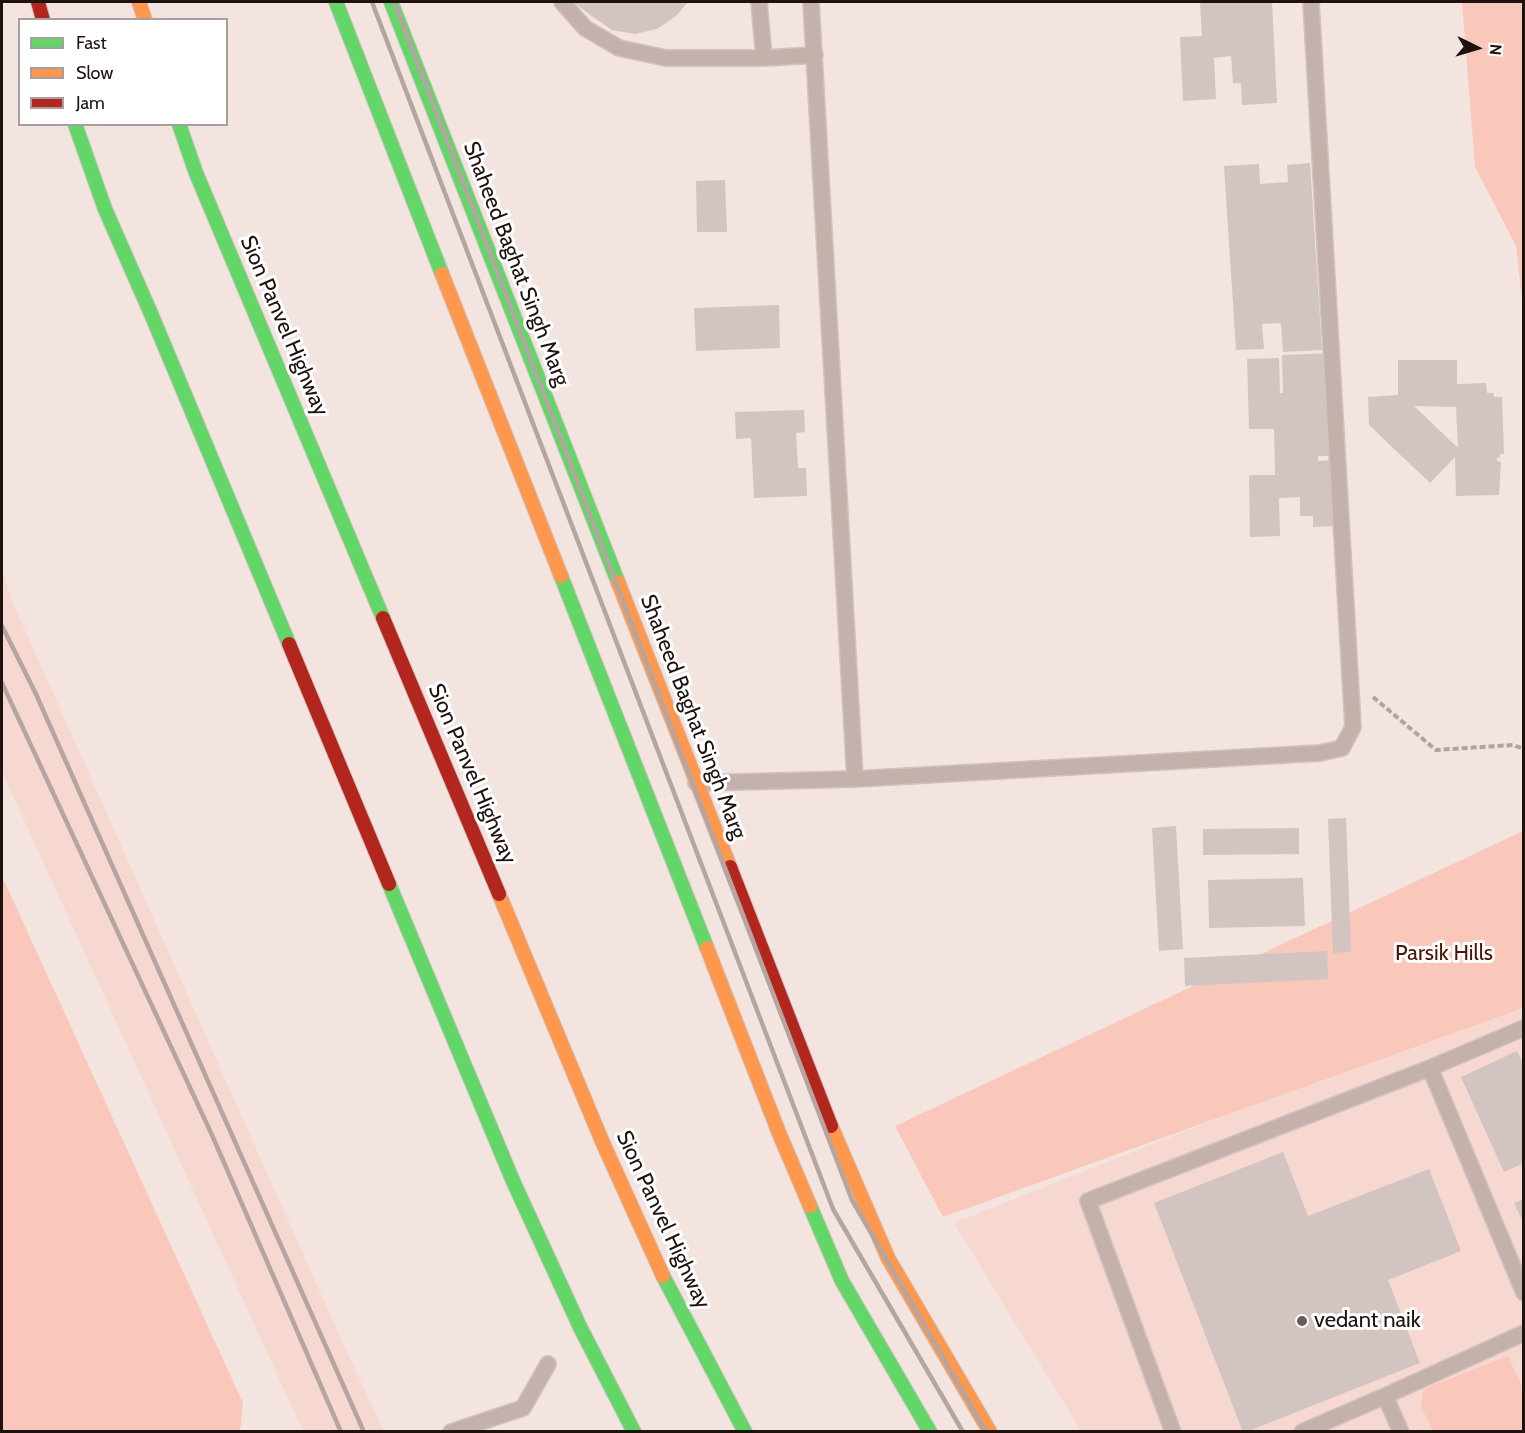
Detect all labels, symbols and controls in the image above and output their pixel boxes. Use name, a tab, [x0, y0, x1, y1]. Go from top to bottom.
legend	[18, 18, 228, 126]
north arrow	[1447, 18, 1507, 78]
text: Fast	[76, 32, 107, 54]
text: N	[1485, 43, 1505, 56]
text: Slow	[76, 62, 113, 84]
text: Jam	[76, 92, 105, 114]
street label: Shaheed Baghat Singh Marg	[457, 138, 575, 390]
street label: Sion Panvel Highway	[234, 232, 334, 420]
street label: Shaheed Baghat Singh Marg	[634, 591, 752, 843]
street label: Sion Panvel Highway	[422, 680, 522, 868]
park label: Parsik Hills	[1395, 941, 1493, 967]
street label: Sion Panvel Highway	[610, 1127, 716, 1313]
place label: vedant naik	[1314, 1308, 1421, 1334]
marker: vedant naik	[1295, 1314, 1309, 1328]

